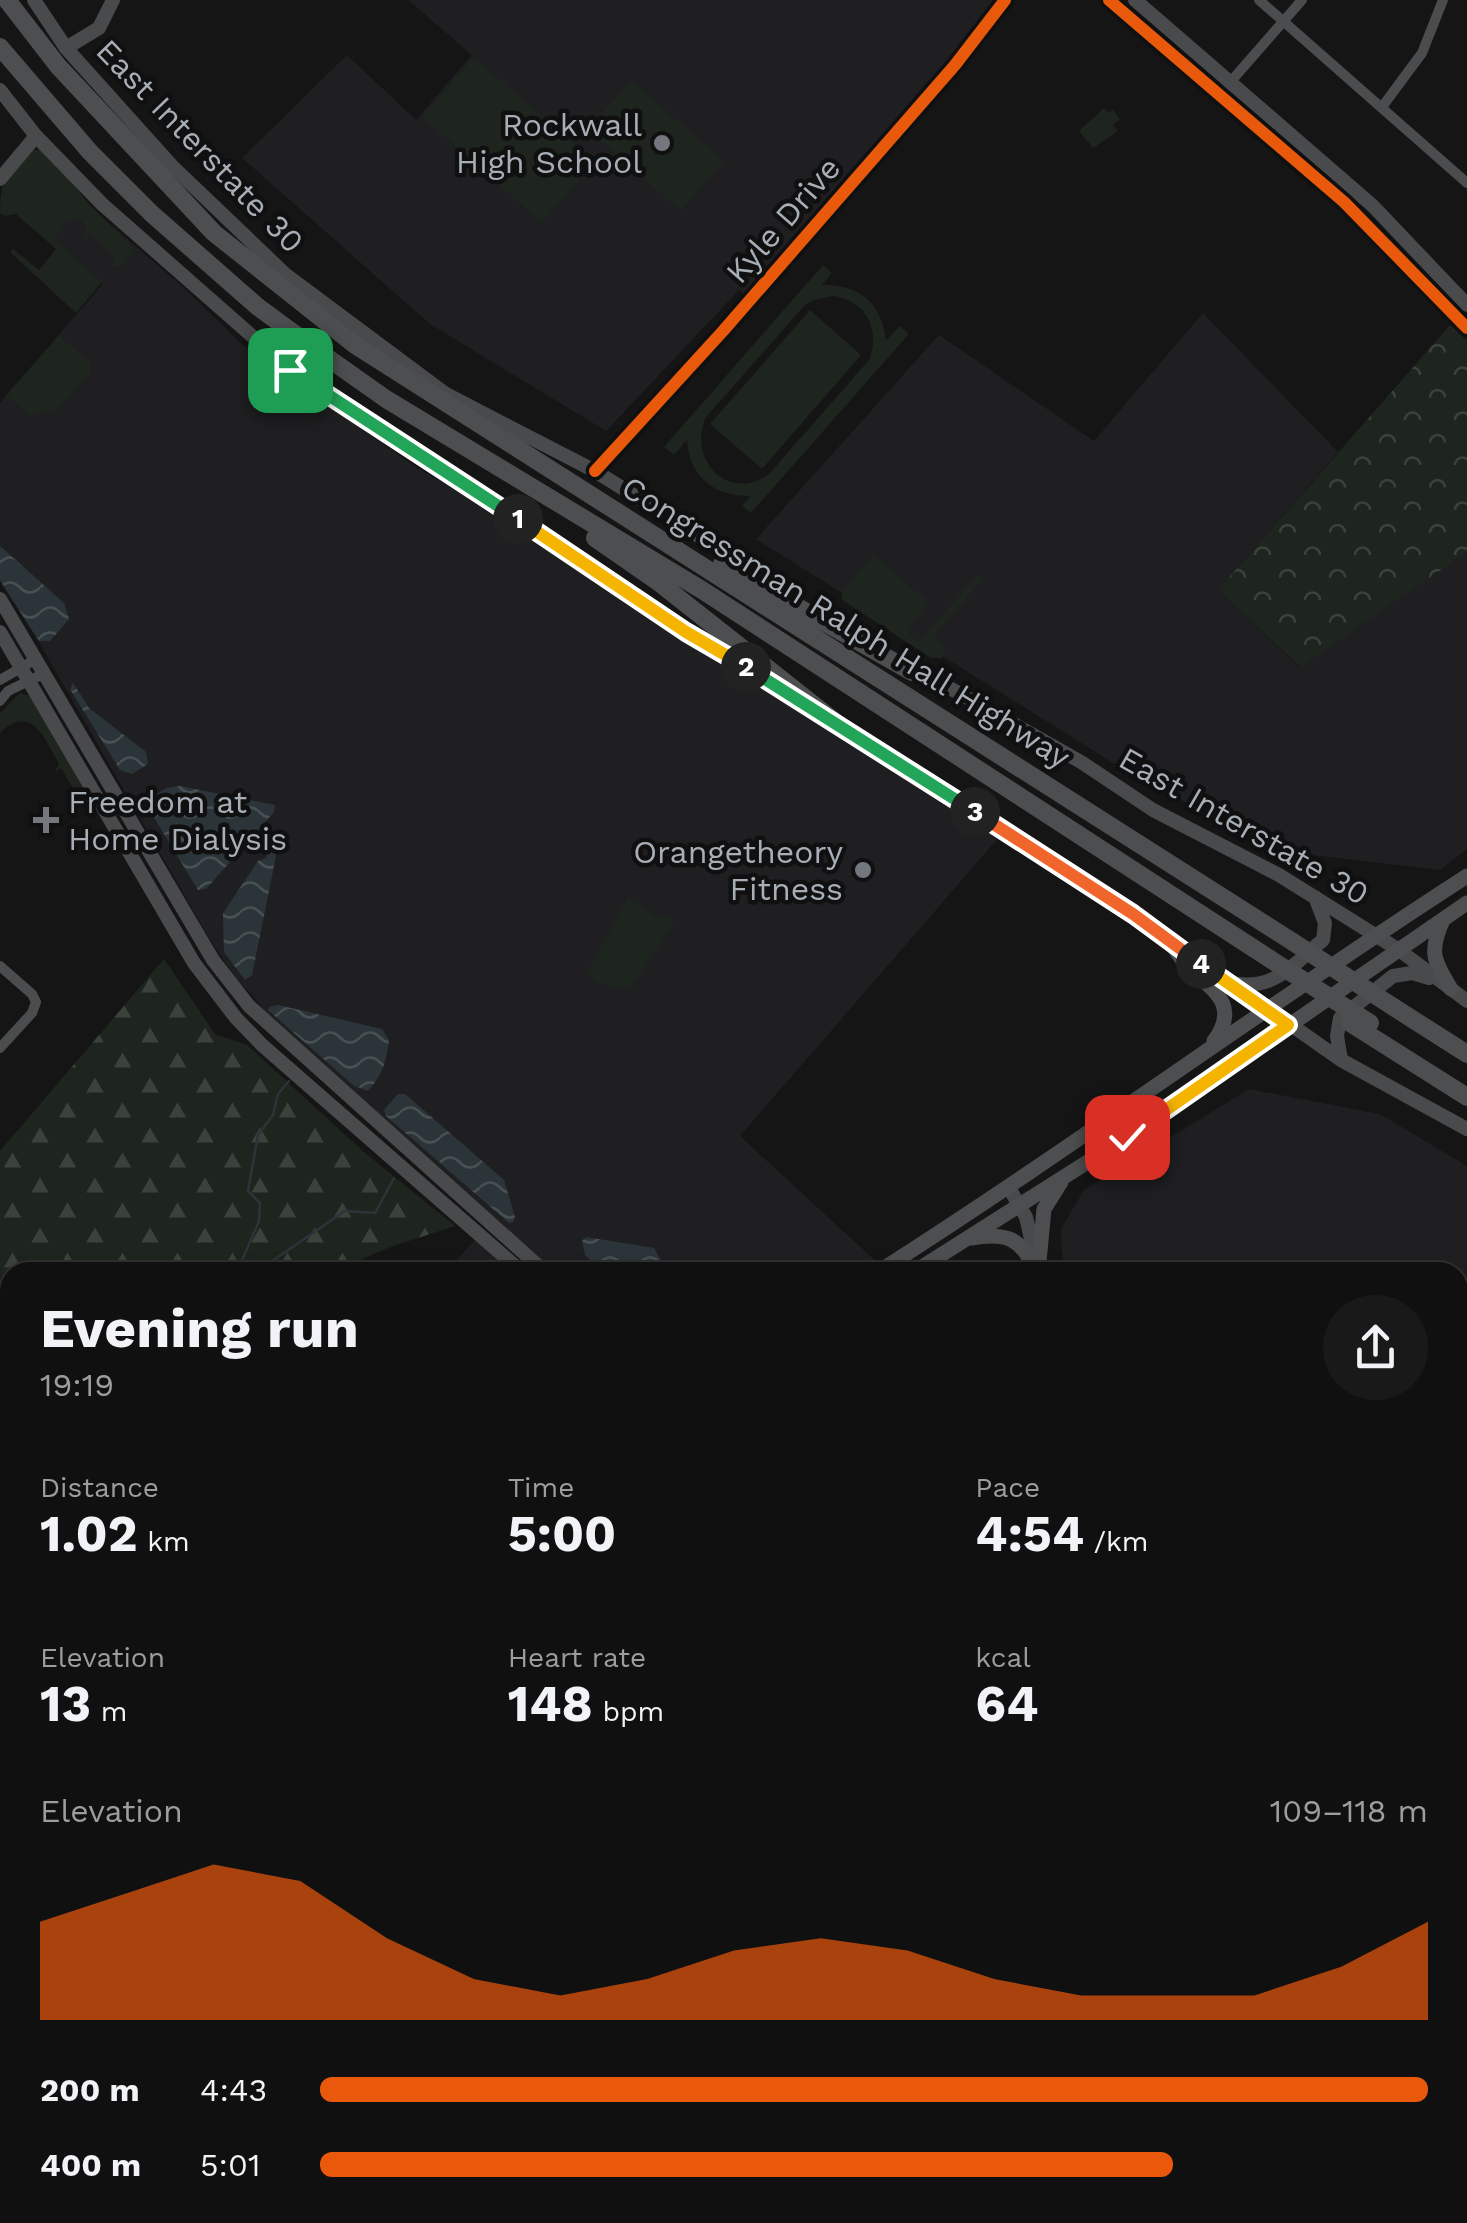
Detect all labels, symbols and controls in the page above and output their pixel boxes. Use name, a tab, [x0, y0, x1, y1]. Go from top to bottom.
street label: East Interstate 30	[88, 31, 312, 261]
place label: Rockwall High School	[456, 106, 642, 181]
marker: Rockwall High School	[651, 132, 673, 154]
street label: Kyle Drive	[718, 149, 848, 291]
pin	[248, 328, 333, 413]
icon: arrive	[263, 343, 318, 398]
street label: Congressman Ralph Hall Highway	[615, 468, 1078, 777]
pin: 1	[493, 494, 543, 544]
text: 1	[512, 502, 524, 535]
pin: 2	[721, 642, 771, 692]
text: 2	[738, 650, 754, 683]
street label: East Interstate 30	[1112, 739, 1376, 913]
place label: Freedom at Home Dialysis	[68, 783, 287, 858]
pin: 3	[950, 787, 1000, 837]
text: 3	[967, 795, 983, 828]
marker: Freedom at Home Dialysis	[33, 807, 59, 833]
place label: Orangetheory Fitness	[633, 833, 843, 908]
marker: Orangetheory Fitness	[852, 859, 874, 881]
pin: 4	[1176, 939, 1226, 989]
text: 4	[1192, 947, 1210, 980]
pin	[1085, 1095, 1170, 1180]
icon: check	[1100, 1110, 1155, 1165]
button: share	[1323, 1295, 1428, 1400]
text: Evening run	[40, 1296, 359, 1360]
text: 19:19	[40, 1366, 114, 1404]
text: Distance	[40, 1471, 159, 1504]
text: Time	[508, 1471, 574, 1504]
text: Pace	[975, 1471, 1040, 1504]
text: 1.02	[40, 1504, 138, 1563]
text: 5:00	[508, 1504, 616, 1563]
text: 4:54	[975, 1504, 1084, 1563]
text: km	[138, 1525, 190, 1558]
text: /km	[1084, 1525, 1149, 1558]
text: Elevation	[40, 1641, 165, 1674]
text: Heart rate	[508, 1641, 646, 1674]
text: kcal	[975, 1641, 1031, 1674]
text: 13	[40, 1674, 91, 1733]
text: 148	[508, 1674, 593, 1733]
text: 64	[975, 1674, 1038, 1733]
text: m	[91, 1695, 127, 1728]
text: bpm	[593, 1695, 664, 1728]
text: Elevation	[40, 1792, 183, 1830]
text: 109–118 m	[1270, 1792, 1428, 1830]
text: 200 m	[40, 2071, 140, 2109]
text: 4:43	[200, 2071, 267, 2109]
text: 400 m	[40, 2146, 141, 2184]
text: 5:01	[200, 2146, 260, 2184]

